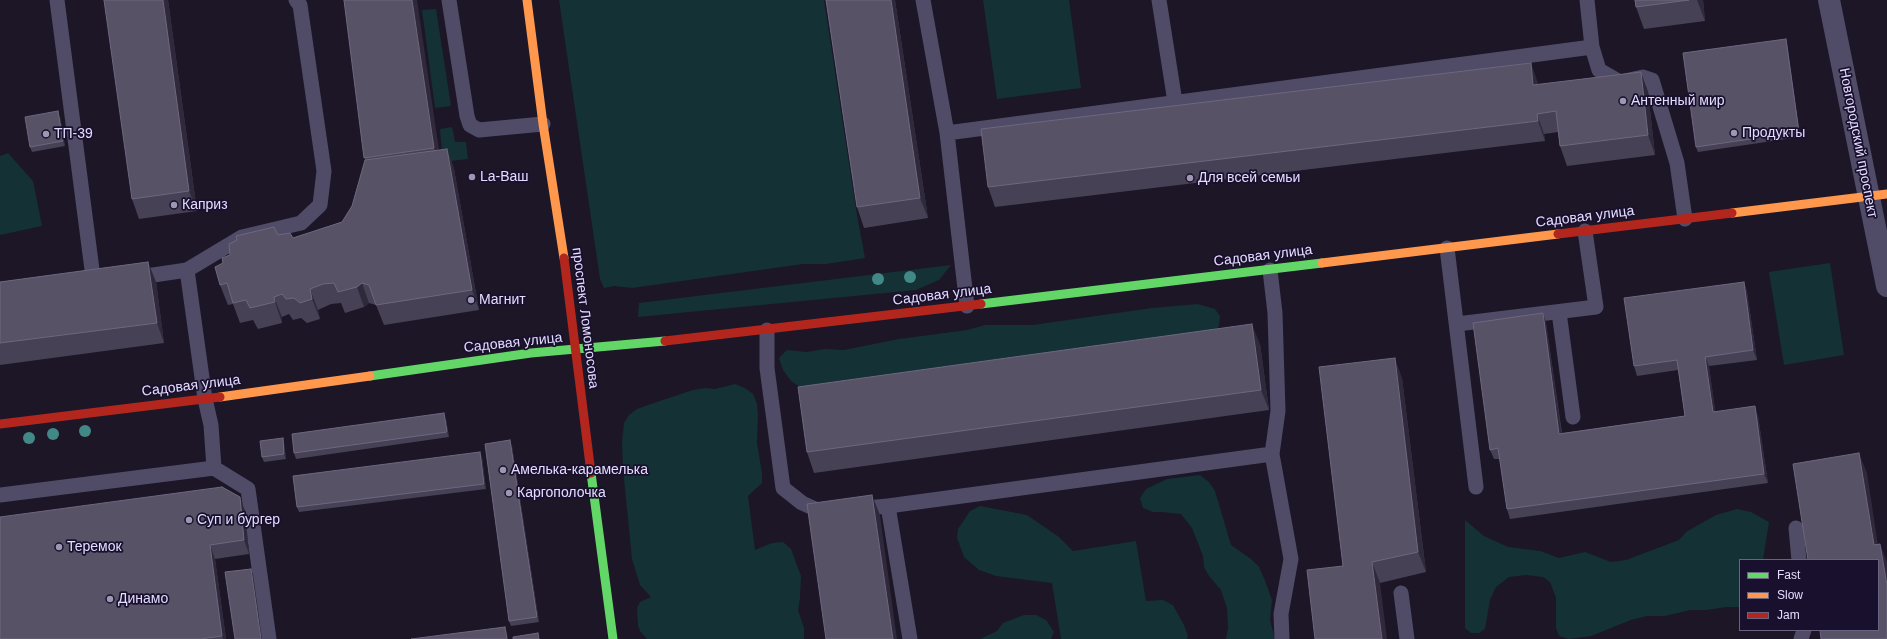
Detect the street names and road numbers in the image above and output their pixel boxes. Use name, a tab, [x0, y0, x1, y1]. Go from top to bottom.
street label: Новгородский проспект	[1835, 67, 1881, 219]
street label: Садовая улица	[1535, 203, 1635, 231]
street label: Садовая улица	[1213, 242, 1313, 270]
street label: проспект Ломоносова	[568, 246, 602, 390]
street label: Садовая улица	[892, 281, 992, 309]
street label: Садовая улица	[463, 329, 563, 357]
street label: Садовая улица	[141, 372, 241, 400]

